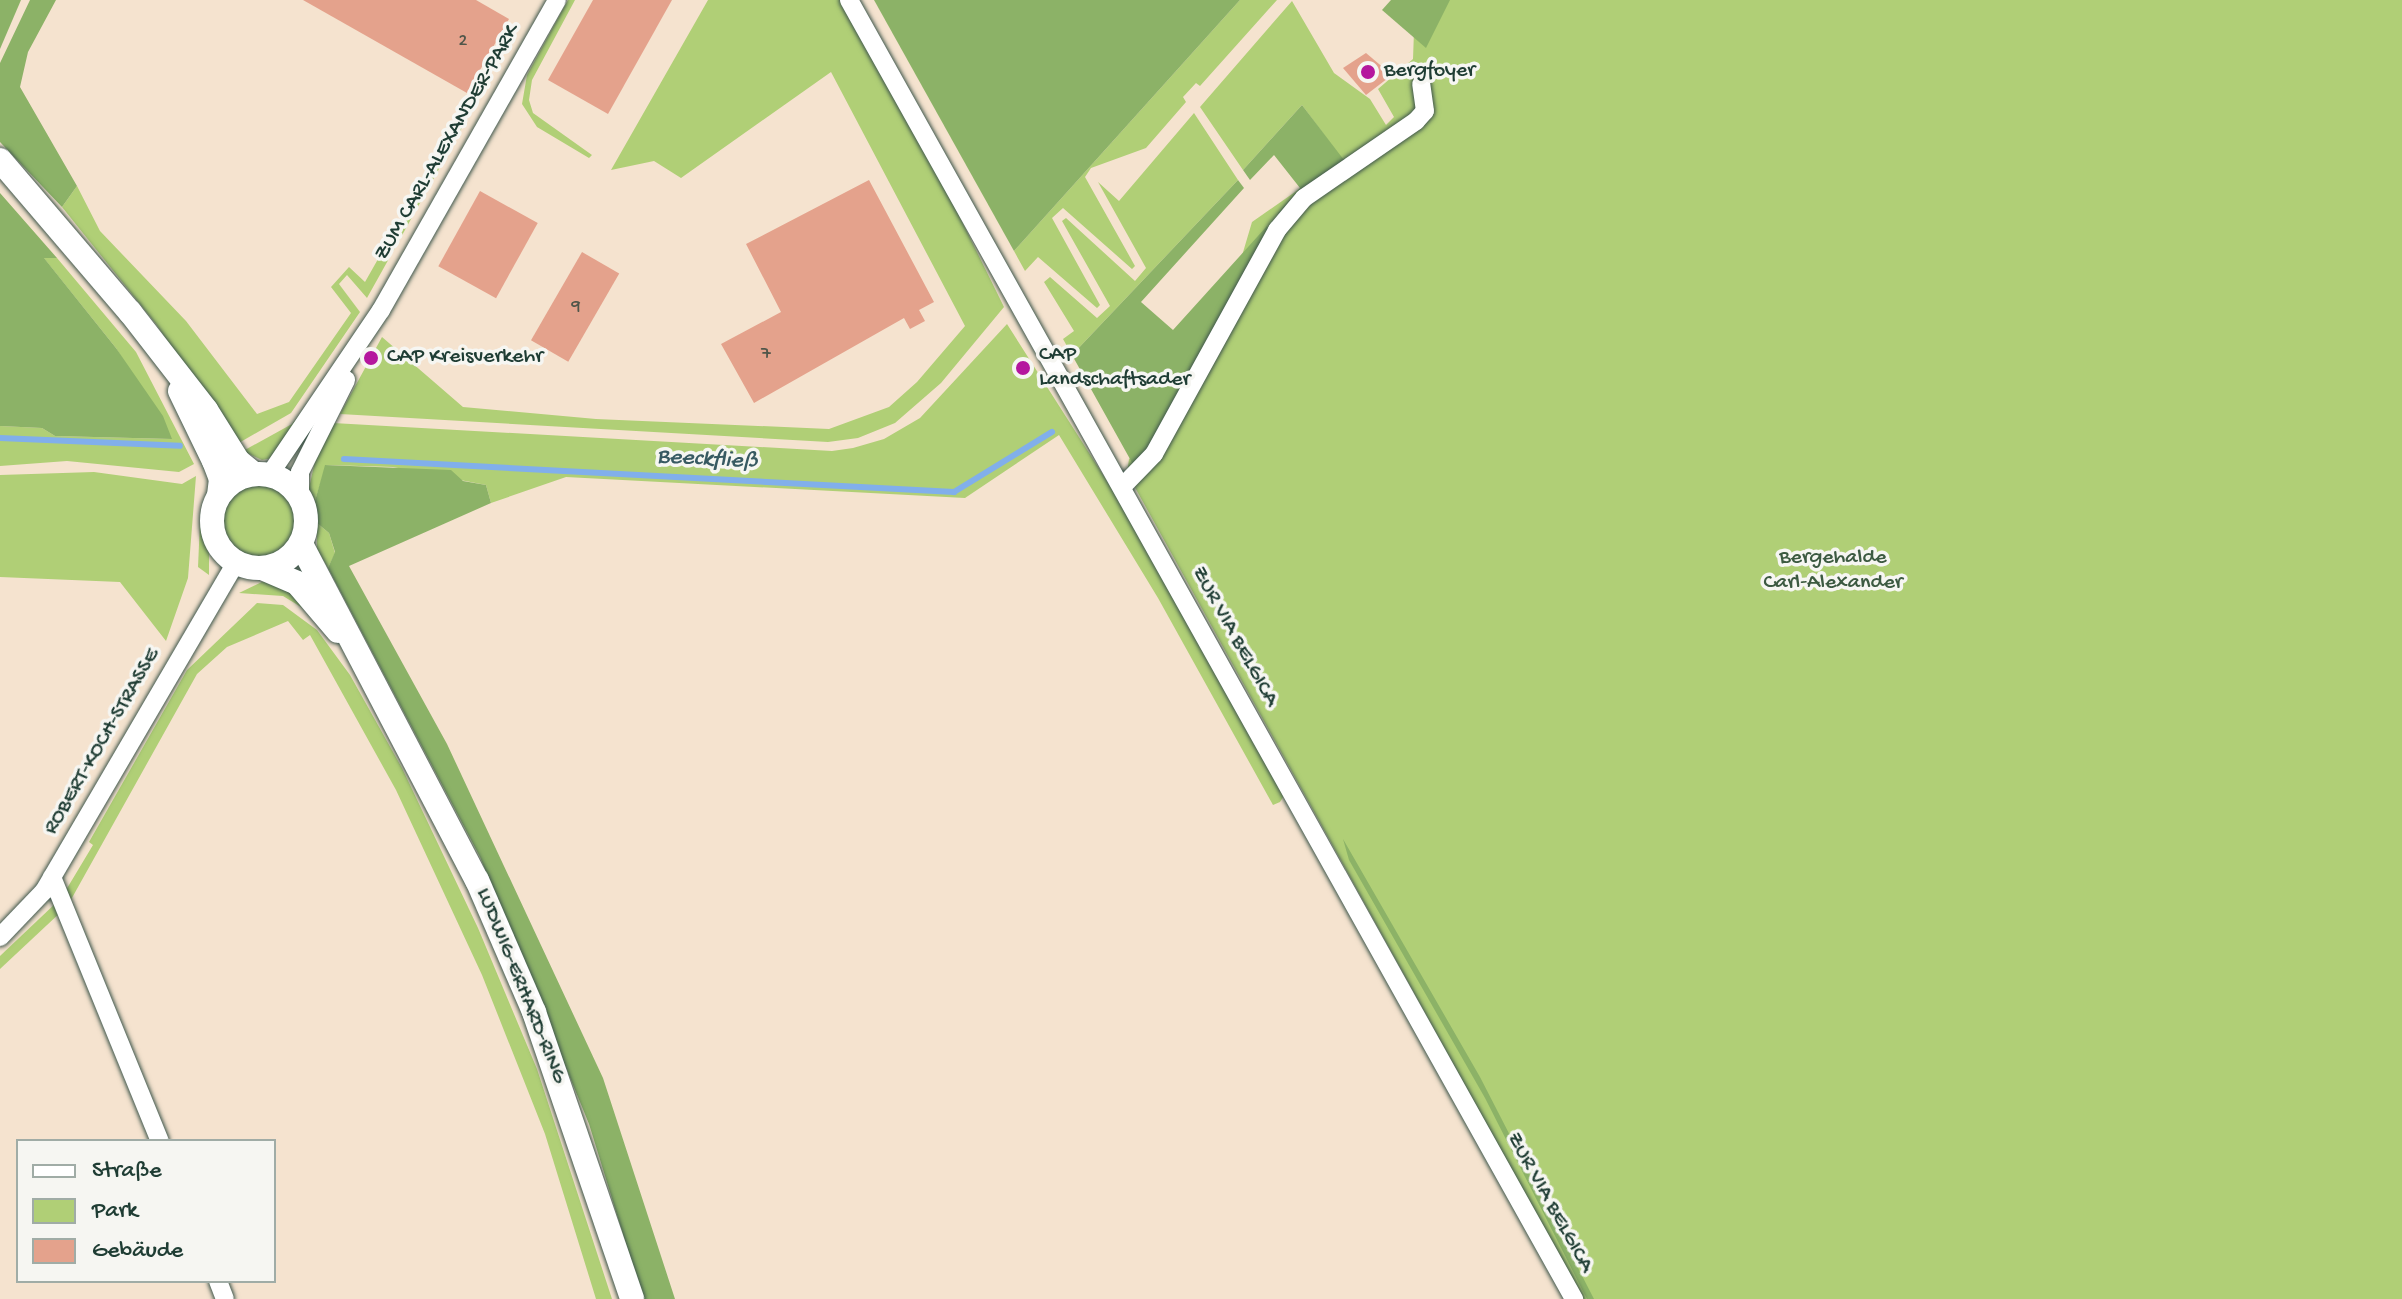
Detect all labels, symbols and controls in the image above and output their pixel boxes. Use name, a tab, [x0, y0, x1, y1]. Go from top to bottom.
street label: ZUM CARL-ALEXANDER-PARK	[370, 20, 526, 266]
house number: 2	[459, 31, 467, 53]
place label: Bergfoyer	[1384, 59, 1475, 85]
marker: Bergfoyer	[1359, 63, 1377, 81]
house number: 9	[571, 296, 581, 318]
place label: CAP Landschaftsader	[1039, 342, 1190, 394]
house number: 7	[761, 344, 771, 366]
place label: CAP Kreisverkehr	[387, 345, 543, 371]
marker: CAP Kreisverkehr	[362, 349, 380, 367]
marker: CAP Landschaftsader	[1014, 359, 1032, 377]
water label: Beeckfließ	[656, 443, 758, 477]
park label: Bergehalde Carl-Alexander	[1763, 545, 1903, 596]
street label: ZUR VIA BELGICA	[1185, 562, 1283, 712]
street label: ROBERT-KOCH-STRASSE	[39, 644, 167, 840]
street label: LUDWIG-ERHARD-RING	[469, 884, 571, 1088]
street label: ZUR VIA BELGICA	[1500, 1128, 1598, 1278]
legend	[16, 1139, 276, 1283]
text: Straße	[92, 1157, 162, 1186]
text: Park	[92, 1197, 138, 1226]
text: Gebäude	[92, 1237, 183, 1266]

